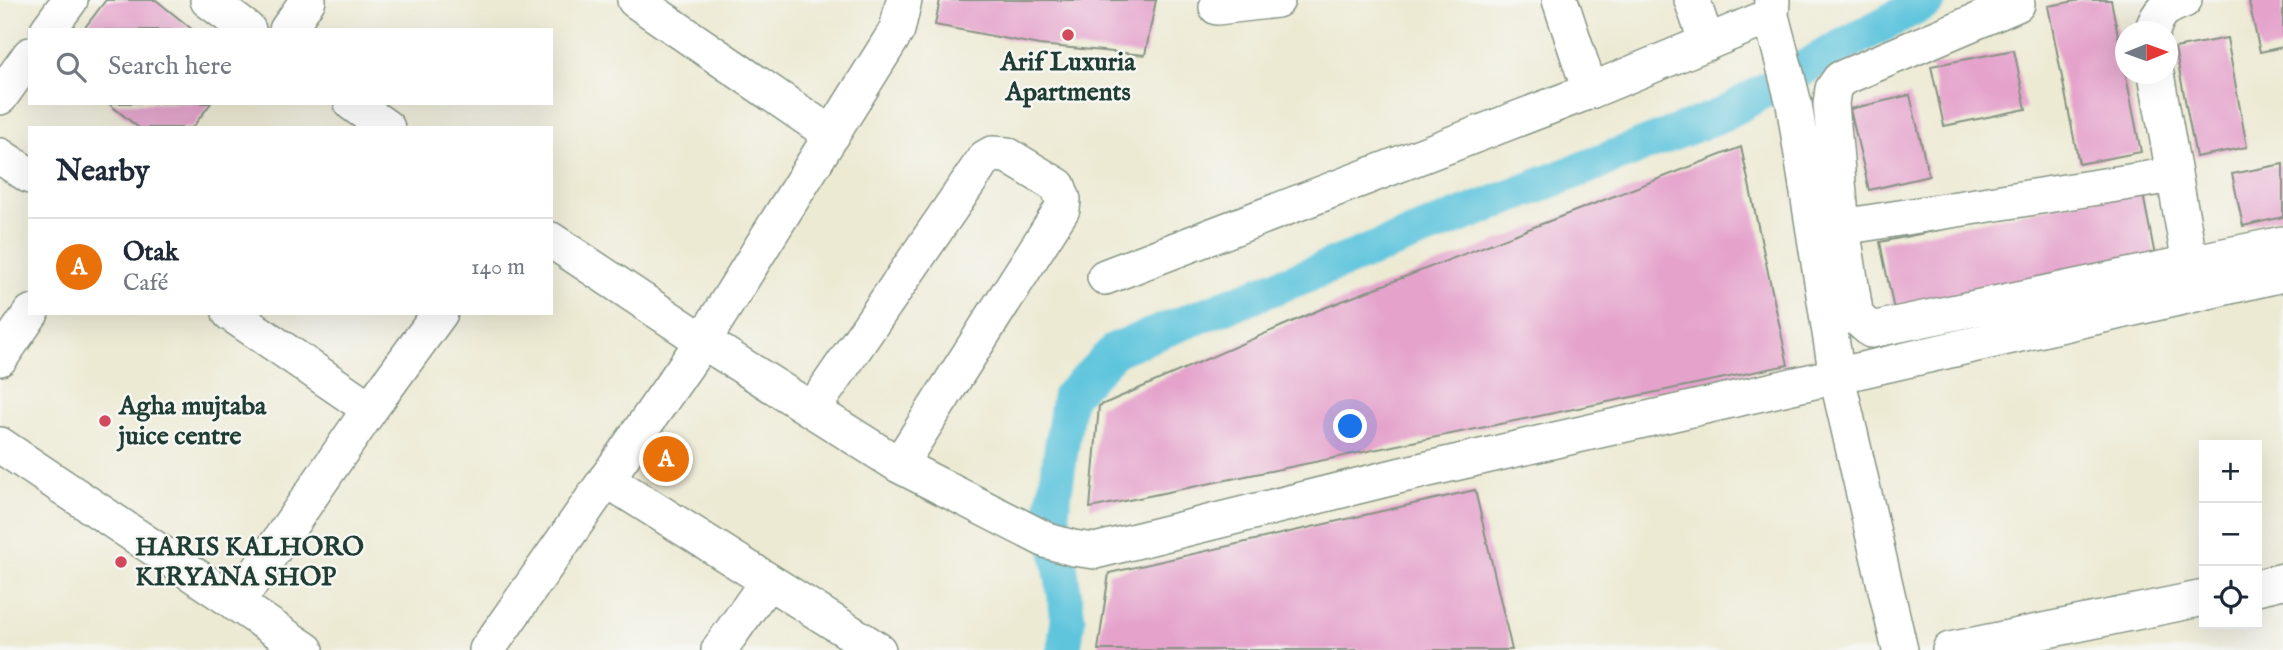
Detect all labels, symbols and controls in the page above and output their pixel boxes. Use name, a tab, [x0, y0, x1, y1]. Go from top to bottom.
north arrow	[2115, 21, 2178, 84]
marker: Arif Luxuria Apartments	[1060, 27, 1076, 43]
search box	[28, 28, 553, 105]
place label: Arif Luxuria Apartments	[999, 46, 1136, 109]
icon: search	[52, 48, 90, 86]
text: Search here	[108, 50, 232, 83]
text: Nearby	[56, 153, 149, 191]
text: Otak	[123, 236, 179, 269]
text: A	[71, 253, 87, 282]
text: 140 m	[471, 253, 525, 282]
text: Café	[123, 269, 168, 298]
place label: Agha mujtaba juice centre	[116, 390, 267, 453]
your location	[1333, 409, 1367, 443]
marker: Agha mujtaba juice centre	[97, 413, 113, 429]
pin: A	[643, 433, 689, 485]
map controls	[2199, 440, 2262, 629]
button: +	[2199, 440, 2262, 503]
button: −	[2199, 503, 2262, 566]
place label: HARIS KALHORO KIRYANA SHOP	[135, 531, 364, 594]
marker: HARIS KALHORO KIRYANA SHOP	[113, 554, 129, 570]
button: locate	[2199, 566, 2262, 629]

